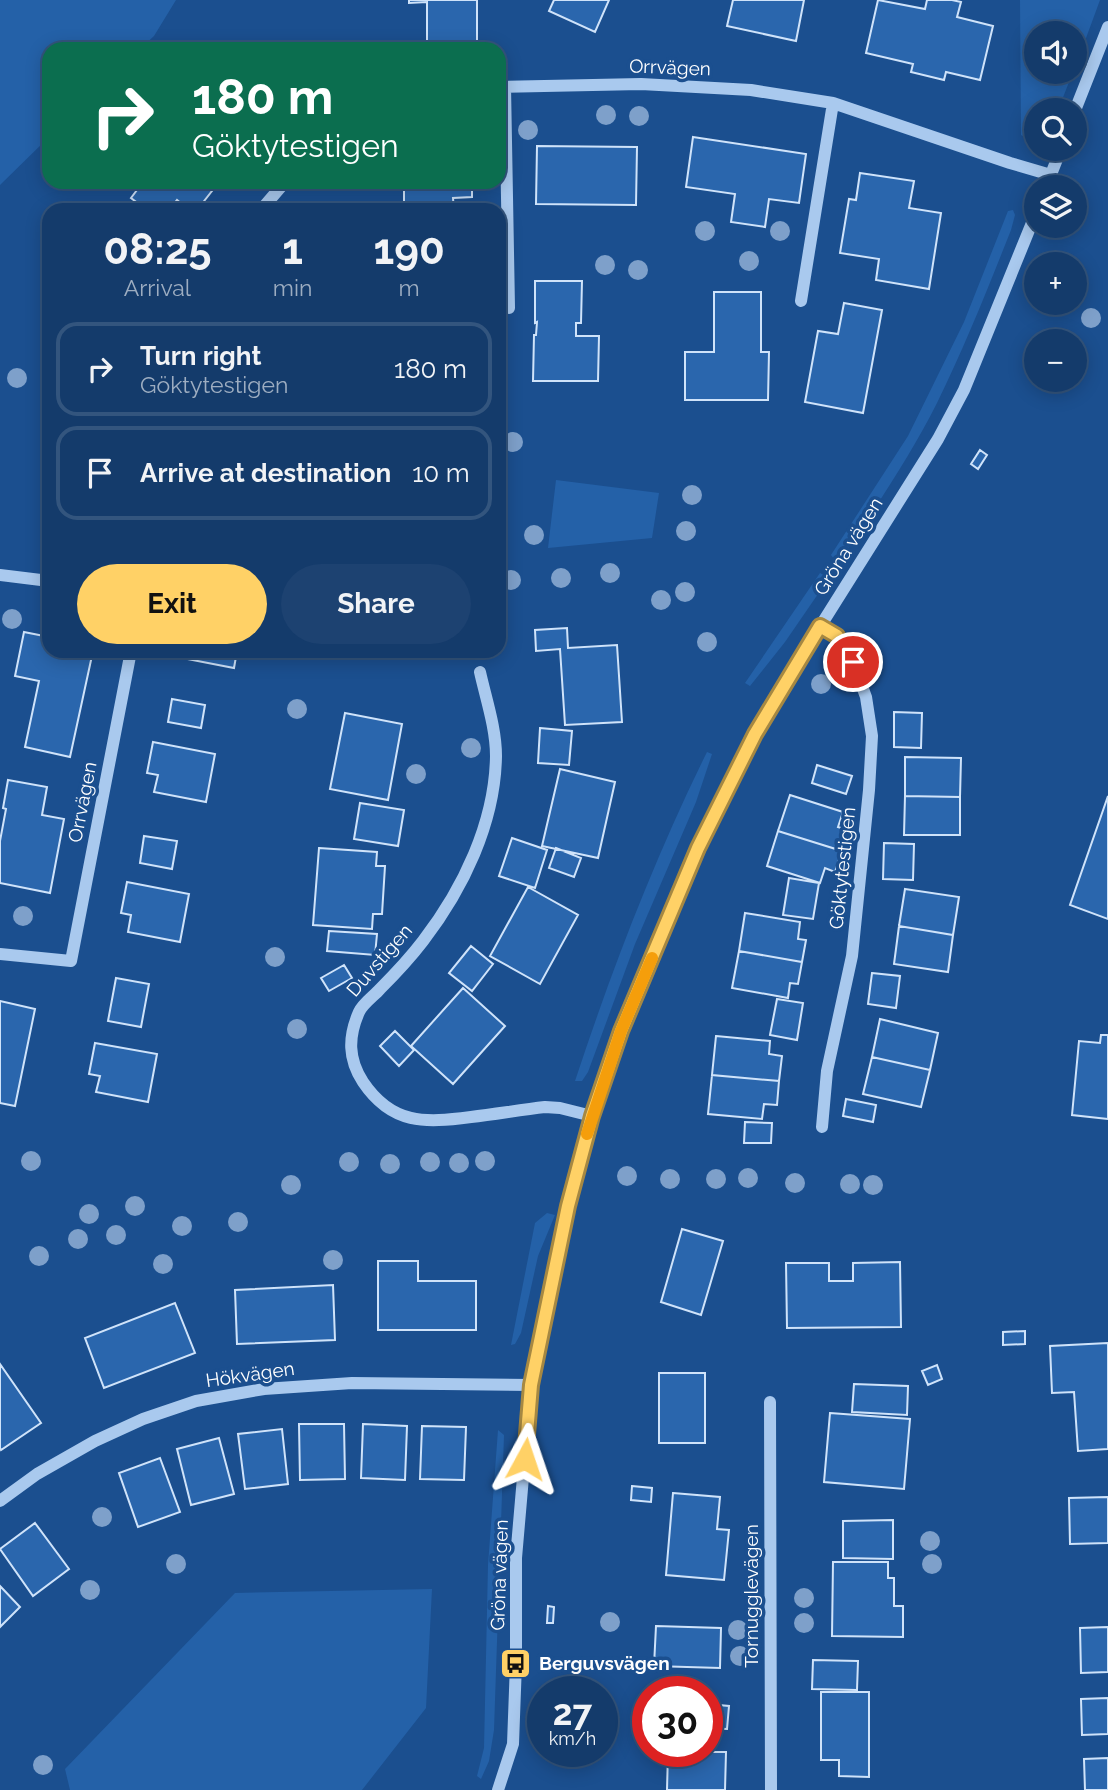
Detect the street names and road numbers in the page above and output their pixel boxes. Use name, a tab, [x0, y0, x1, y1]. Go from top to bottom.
street label: Orrvägen	[629, 55, 711, 79]
street label: Gröna vägen	[809, 493, 887, 599]
street label: Orrvägen	[63, 760, 101, 844]
street label: Göktytestigen	[825, 806, 859, 930]
street label: Duvstigen	[342, 919, 416, 1001]
street label: Hökvägen	[204, 1357, 296, 1391]
street label: Gröna vägen	[486, 1519, 512, 1631]
street label: Tornugglevägen	[740, 1524, 762, 1668]

